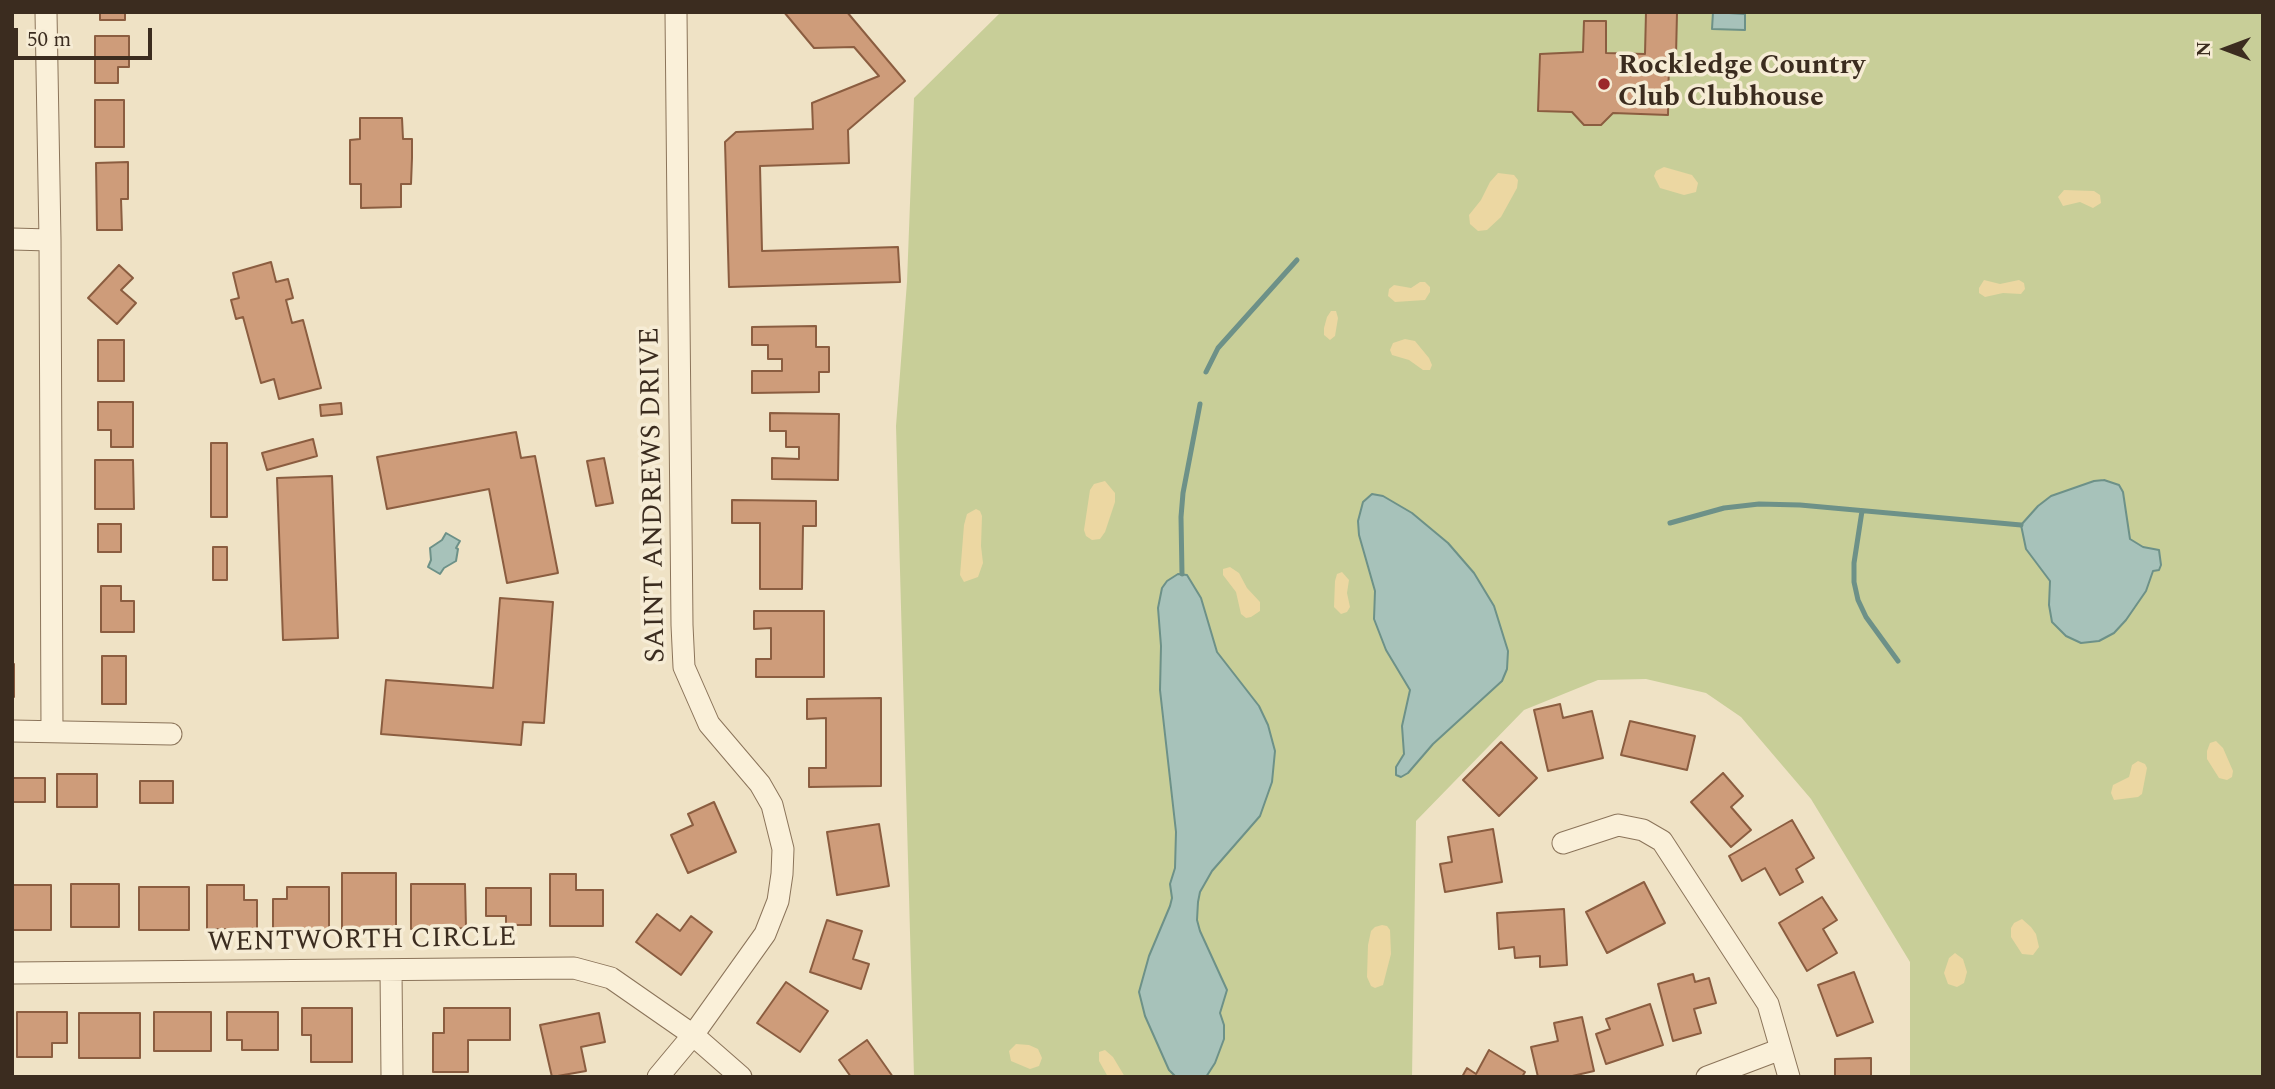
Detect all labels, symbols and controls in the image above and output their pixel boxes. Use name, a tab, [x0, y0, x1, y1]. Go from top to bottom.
scale bar	[18, 14, 156, 58]
north arrow	[2191, 14, 2261, 84]
text: 50 m	[27, 24, 71, 56]
text: N	[2190, 41, 2219, 57]
place label: Rockledge Country Club Clubhouse	[1618, 51, 1865, 117]
marker: Rockledge Country Club Clubhouse	[1596, 76, 1612, 92]
street label: SAINT ANDREWS DRIVE	[635, 327, 675, 663]
street label: WENTWORTH CIRCLE	[207, 923, 517, 961]

